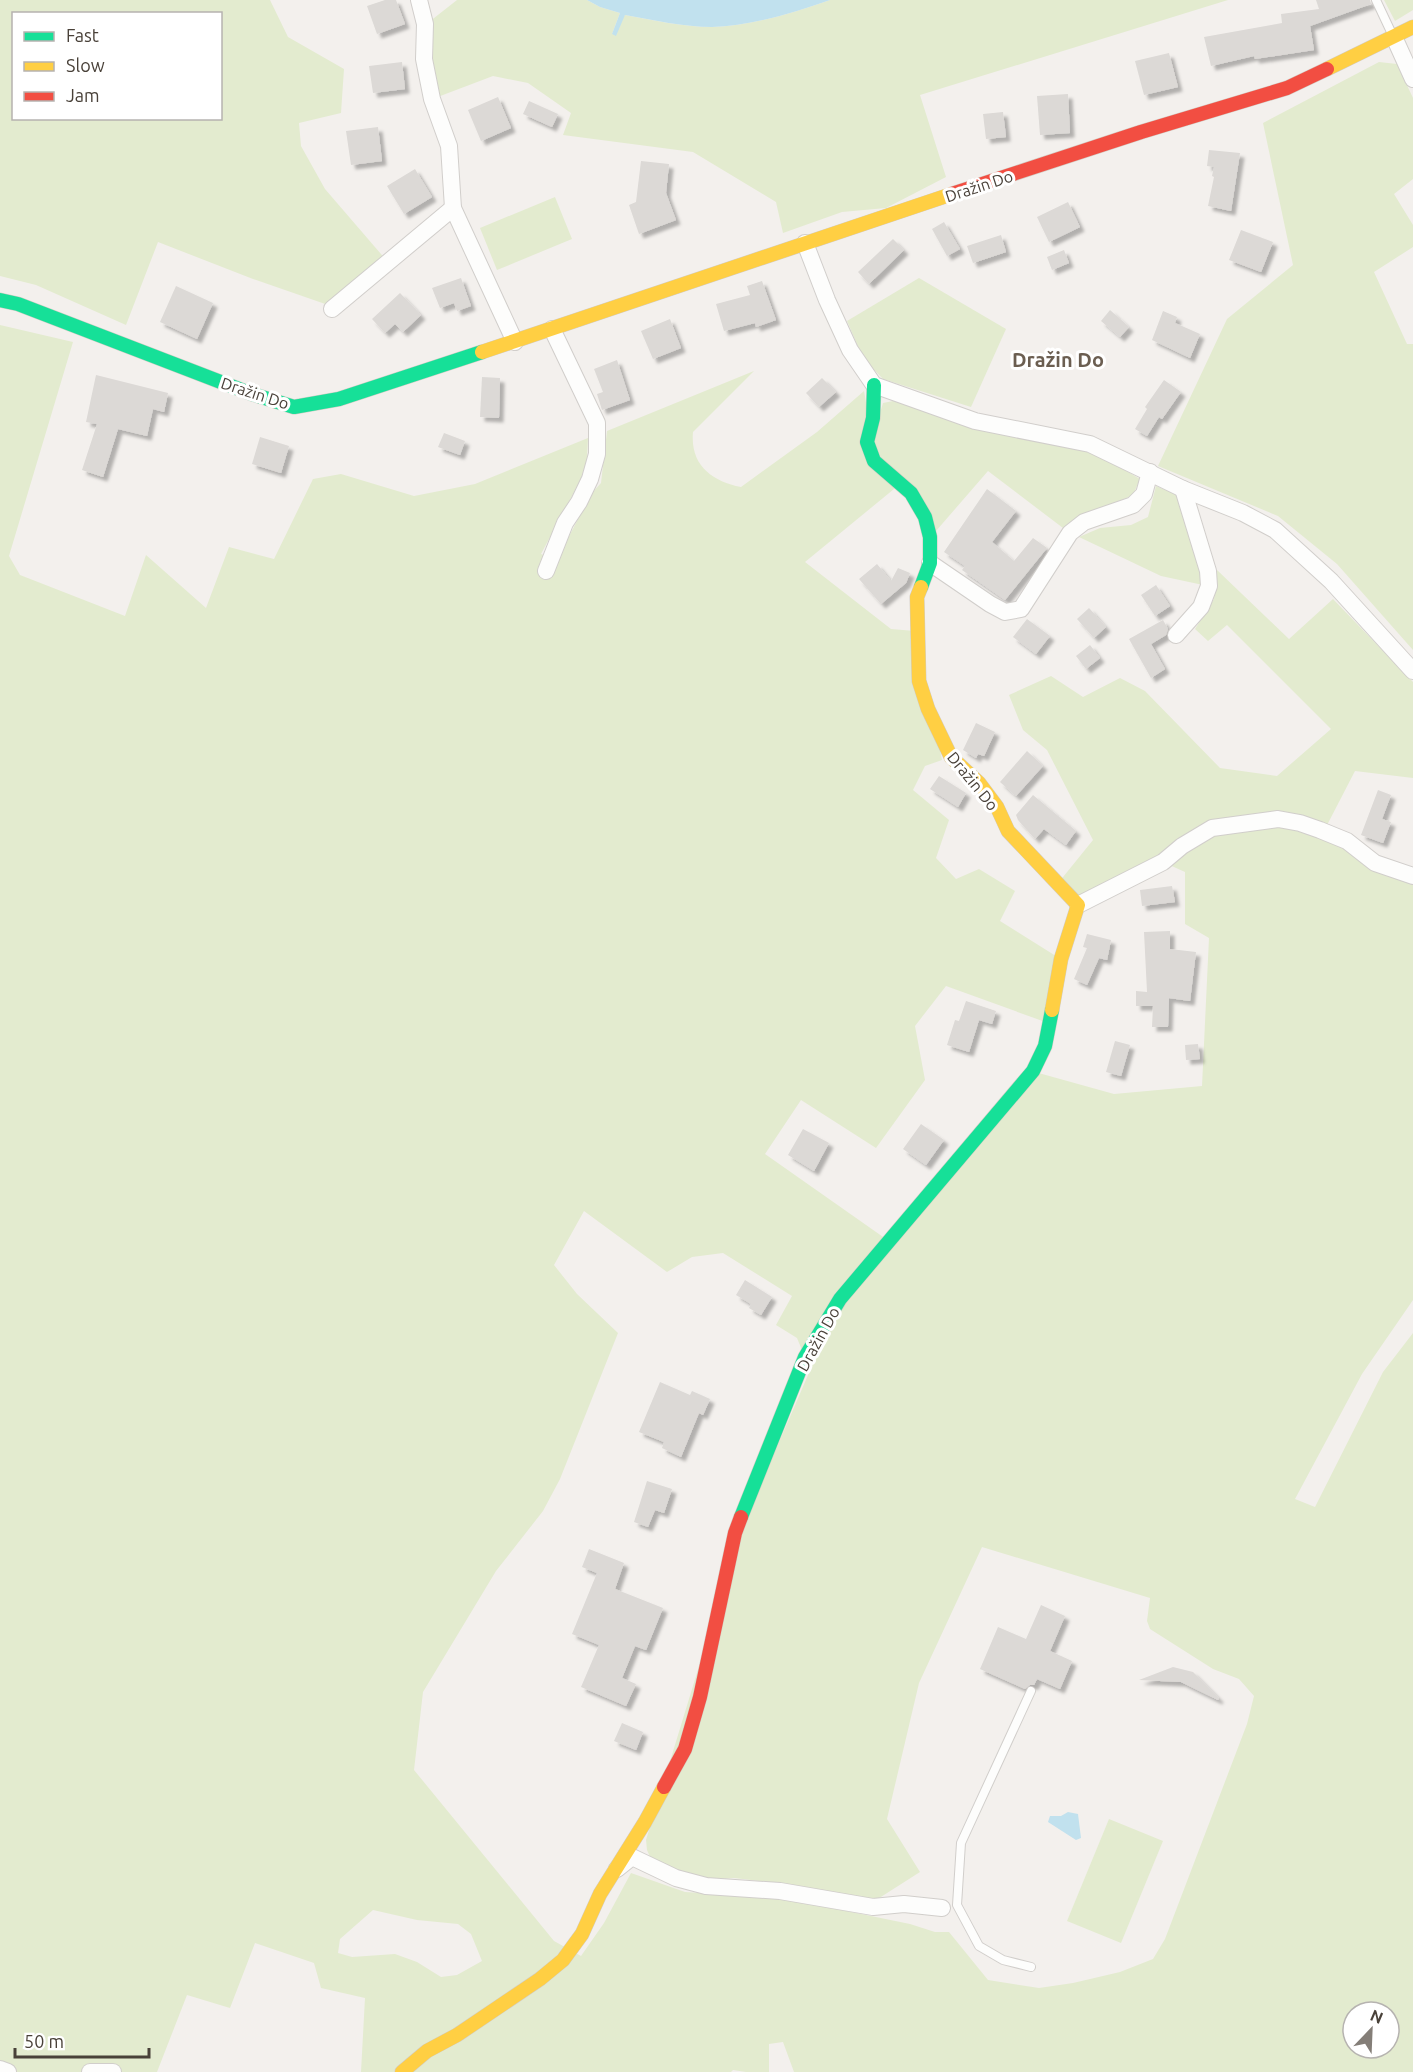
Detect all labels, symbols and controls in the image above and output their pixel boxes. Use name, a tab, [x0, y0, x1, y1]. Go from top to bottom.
legend	[12, 12, 222, 120]
text: Fast	[66, 25, 99, 45]
text: Slow	[66, 55, 105, 75]
text: Jam	[66, 85, 100, 105]
street label: Dražin Do	[943, 167, 1015, 205]
district label: Dražin Do	[1012, 348, 1104, 371]
street label: Dražin Do	[219, 374, 291, 412]
street label: Dražin Do	[944, 748, 1002, 814]
street label: Dražin Do	[793, 1304, 843, 1374]
north arrow	[1341, 2000, 1401, 2060]
text: N	[1368, 2006, 1386, 2027]
scale bar	[15, 2021, 148, 2059]
text: 50 m	[24, 2031, 64, 2051]

